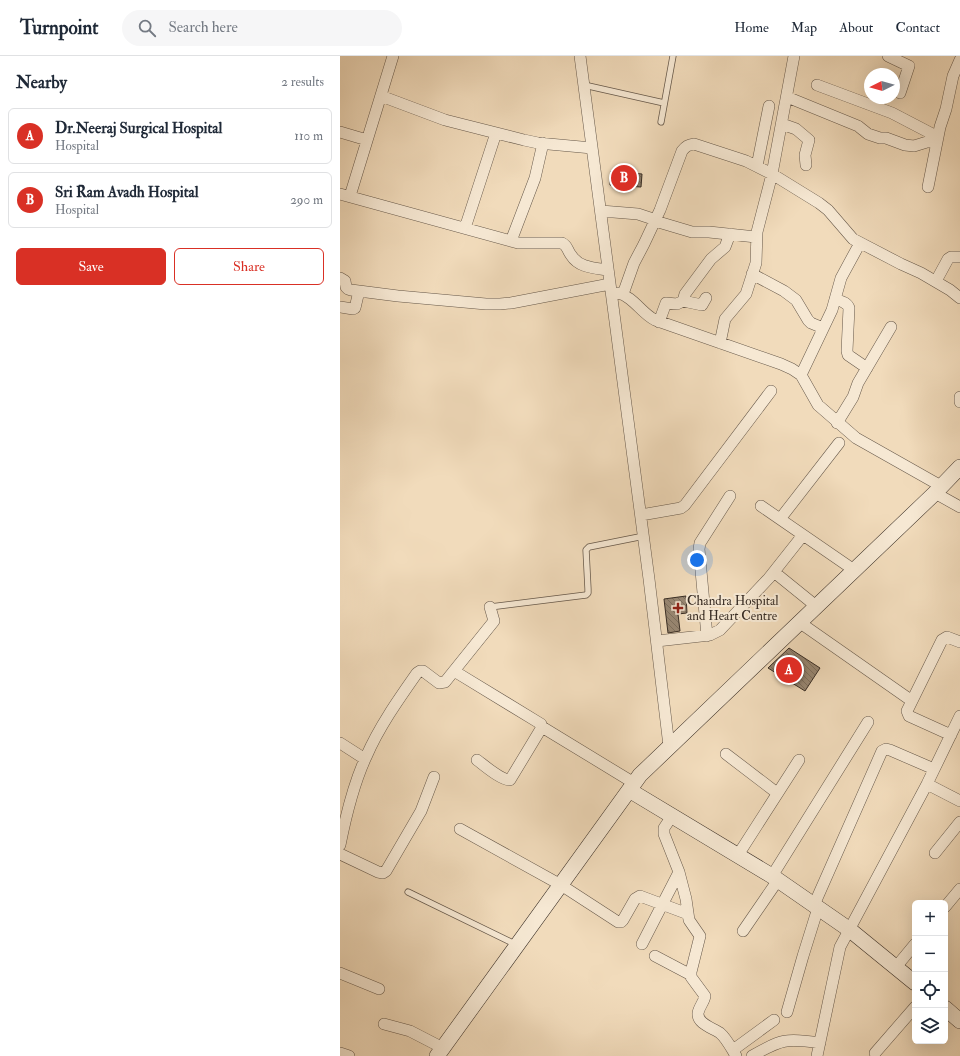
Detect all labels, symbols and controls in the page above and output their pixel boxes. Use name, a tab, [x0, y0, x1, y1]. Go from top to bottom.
search box	[122, 10, 402, 46]
text: Turnpoint	[20, 16, 98, 40]
icon: search	[136, 17, 158, 39]
text: Search here	[168, 18, 238, 37]
text: Home	[734, 19, 769, 36]
text: Map	[791, 19, 817, 36]
text: About	[839, 19, 873, 36]
text: Contact	[895, 19, 940, 36]
north arrow	[864, 68, 900, 104]
text: Nearby	[16, 72, 67, 93]
text: 2 results	[281, 74, 324, 90]
text: Dr.Neeraj Surgical Hospital	[55, 119, 222, 138]
text: A	[26, 128, 34, 144]
text: 110 m	[294, 128, 323, 144]
text: Hospital	[55, 138, 99, 154]
pin: B	[611, 163, 637, 193]
text: Sri Ram Avadh Hospital	[55, 183, 199, 202]
text: B	[26, 192, 34, 208]
text: 290 m	[290, 192, 323, 208]
text: Hospital	[55, 202, 99, 218]
button: Save	[16, 248, 166, 285]
button: Share	[174, 248, 324, 285]
your location	[687, 550, 707, 570]
place label: Chandra Hospital and Heart Centre	[687, 593, 779, 624]
marker: Chandra Hospital and Heart Centre	[672, 602, 684, 614]
pin: A	[776, 655, 802, 685]
map controls	[912, 900, 948, 1044]
button: +	[912, 900, 948, 936]
button: −	[912, 936, 948, 972]
button: locate	[912, 972, 948, 1008]
button: layers	[912, 1008, 948, 1044]

